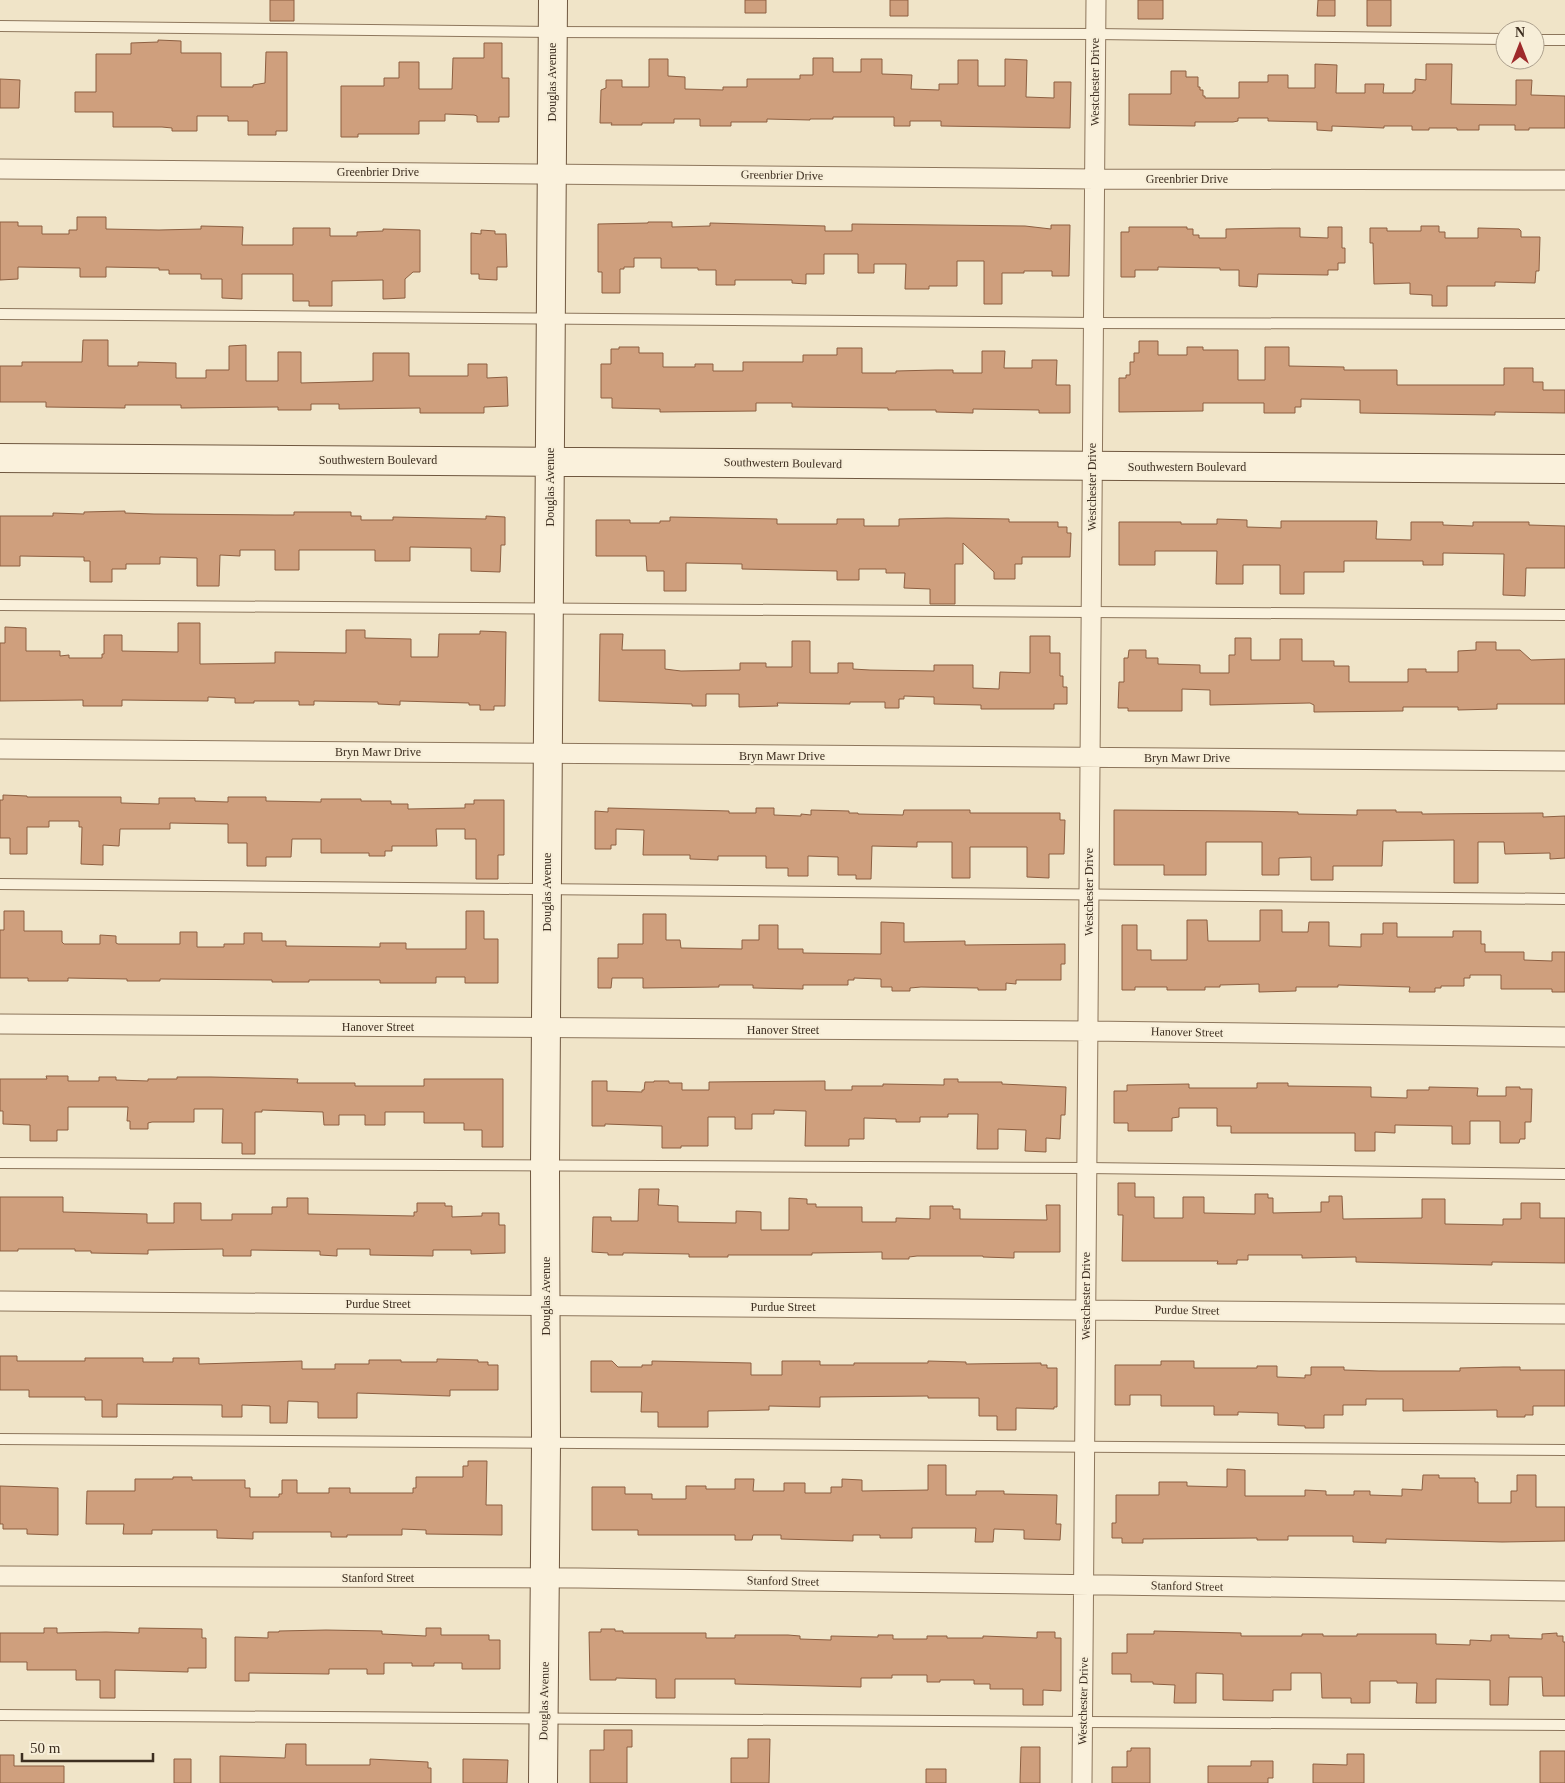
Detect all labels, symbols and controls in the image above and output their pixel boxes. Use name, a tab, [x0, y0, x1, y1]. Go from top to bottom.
north arrow	[1495, 20, 1545, 70]
text: N	[1515, 25, 1525, 40]
street label: Westchester Drive	[1088, 38, 1102, 126]
street label: Douglas Avenue	[545, 43, 559, 121]
street label: Greenbrier Drive	[337, 165, 419, 179]
street label: Greenbrier Drive	[741, 167, 823, 183]
street label: Greenbrier Drive	[1146, 172, 1228, 186]
street label: Westchester Drive	[1085, 443, 1099, 531]
street label: Douglas Avenue	[543, 448, 557, 526]
street label: Southwestern Boulevard	[319, 453, 437, 467]
street label: Southwestern Boulevard	[724, 455, 842, 471]
street label: Southwestern Boulevard	[1128, 460, 1246, 474]
street label: Bryn Mawr Drive	[335, 745, 421, 759]
street label: Bryn Mawr Drive	[739, 749, 825, 763]
street label: Bryn Mawr Drive	[1144, 751, 1230, 765]
street label: Westchester Drive	[1082, 848, 1096, 936]
street label: Douglas Avenue	[540, 853, 554, 931]
street label: Hanover Street	[342, 1020, 415, 1034]
street label: Hanover Street	[747, 1023, 820, 1037]
street label: Hanover Street	[1151, 1024, 1224, 1040]
street label: Westchester Drive	[1079, 1252, 1093, 1340]
street label: Douglas Avenue	[539, 1257, 553, 1335]
street label: Purdue Street	[346, 1297, 411, 1311]
street label: Purdue Street	[751, 1300, 816, 1314]
street label: Purdue Street	[1154, 1302, 1220, 1318]
street label: Stanford Street	[342, 1571, 415, 1585]
street label: Stanford Street	[747, 1573, 820, 1589]
street label: Stanford Street	[1151, 1578, 1224, 1594]
street label: Westchester Drive	[1075, 1657, 1091, 1745]
street label: Douglas Avenue	[536, 1662, 552, 1740]
scale bar	[22, 1730, 154, 1762]
text: 50 m	[30, 1740, 61, 1756]

